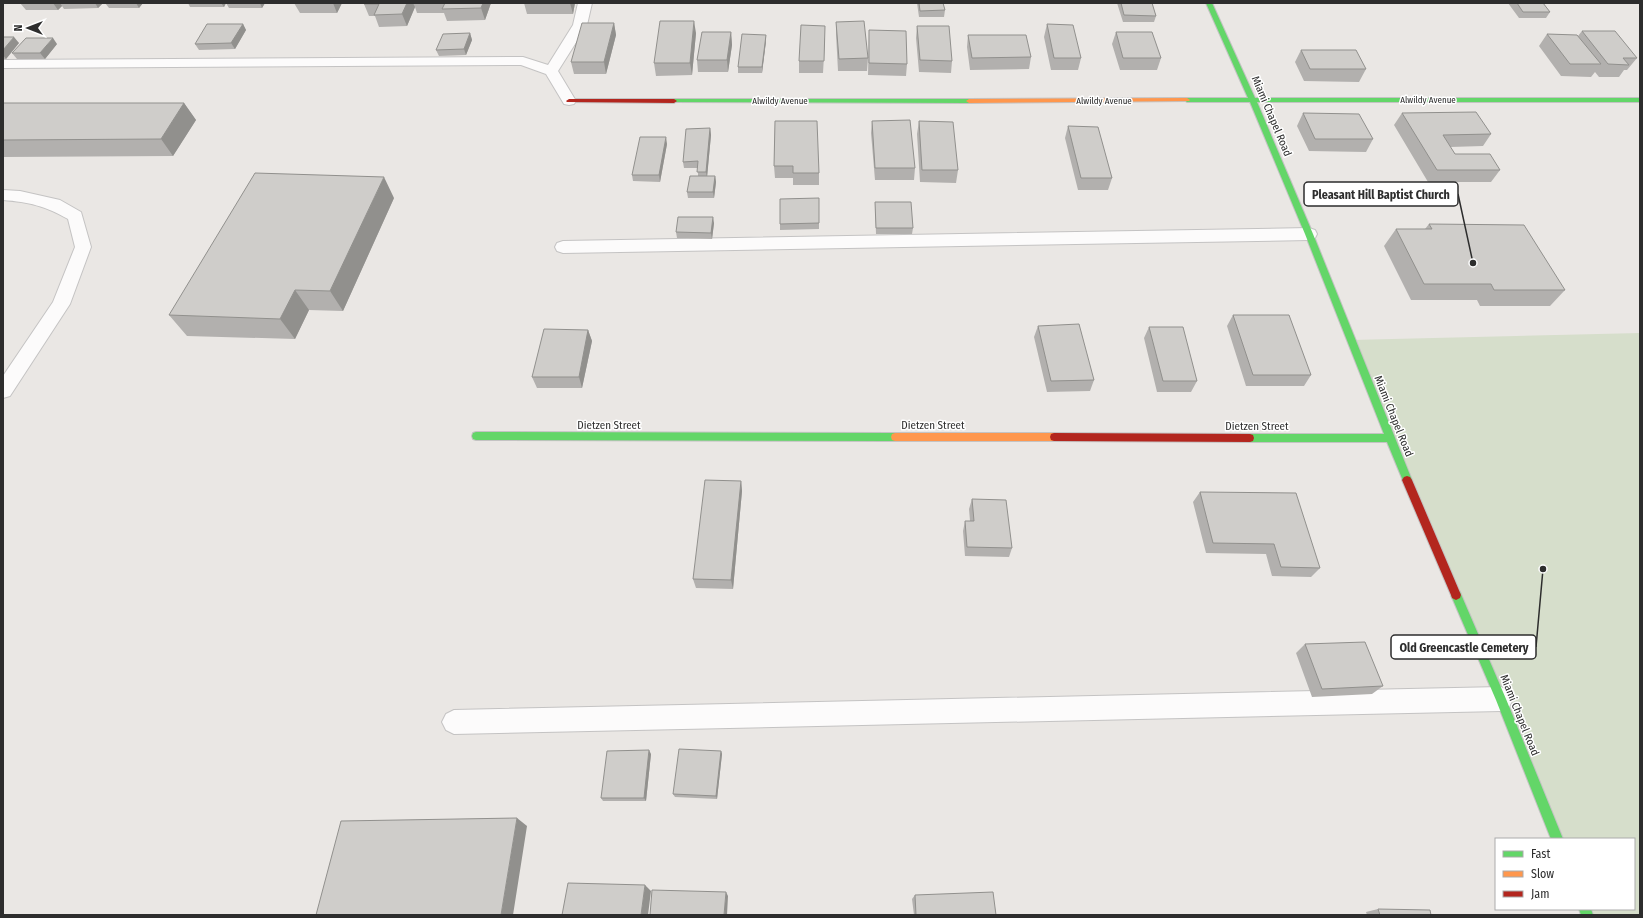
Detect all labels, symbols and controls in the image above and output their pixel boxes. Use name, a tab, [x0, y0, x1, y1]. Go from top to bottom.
north arrow	[8, 8, 48, 48]
text: N	[12, 25, 25, 31]
street label: Miami Chapel Road	[1249, 74, 1294, 158]
street label: Alwildy Avenue	[1400, 95, 1456, 105]
street label: Alwildy Avenue	[752, 96, 808, 106]
street label: Alwildy Avenue	[1076, 96, 1132, 106]
callout: Pleasant Hill Baptist Church	[1304, 182, 1458, 206]
text: Pleasant Hill Baptist Church	[1312, 188, 1450, 202]
street label: Miami Chapel Road	[1371, 374, 1416, 459]
street label: Dietzen Street	[577, 419, 641, 432]
street label: Dietzen Street	[901, 419, 965, 432]
street label: Dietzen Street	[1225, 420, 1289, 433]
callout: Old Greencastle Cemetery	[1391, 635, 1536, 659]
text: Old Greencastle Cemetery	[1399, 641, 1529, 655]
street label: Miami Chapel Road	[1497, 673, 1542, 758]
legend	[1495, 838, 1635, 910]
text: Fast	[1531, 847, 1550, 861]
text: Slow	[1531, 867, 1554, 881]
text: Jam	[1531, 887, 1549, 901]

